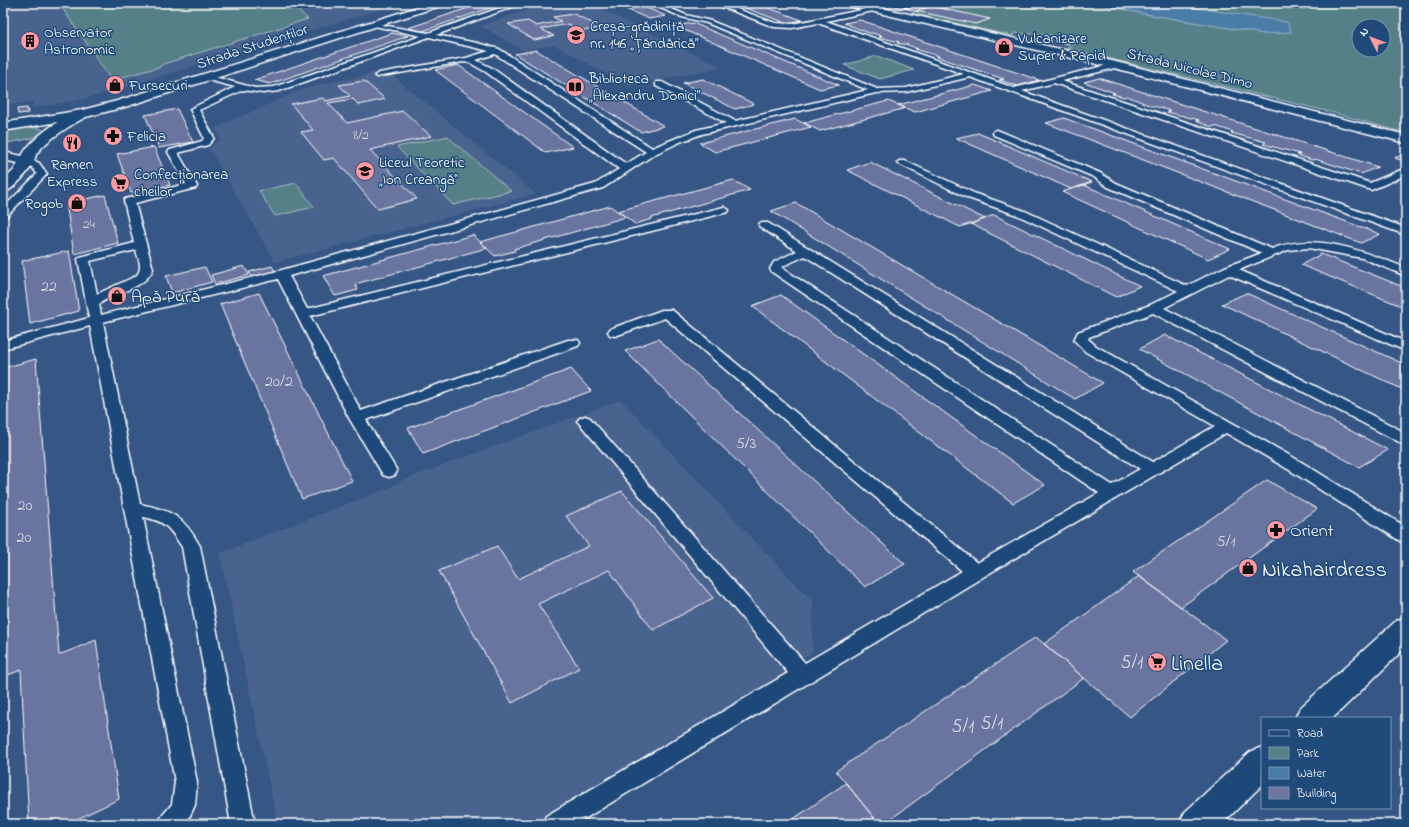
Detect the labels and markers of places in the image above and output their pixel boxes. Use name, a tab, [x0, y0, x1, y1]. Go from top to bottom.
place label: Creșa-grădiniță nr. 146 „Țăndărică”	[590, 16, 699, 55]
place label: Observator Astronomic	[44, 22, 115, 61]
school or university icon: Creșa-grădiniță nr. 146 „Țăndărică”	[565, 24, 587, 46]
place label: Vulcanizare Super & Rapid	[1017, 28, 1106, 67]
building icon: Observator Astronomic	[19, 30, 41, 52]
shop icon: Vulcanizare Super & Rapid	[993, 36, 1015, 58]
place label: Biblioteca „Alexandru Donici”	[588, 68, 701, 107]
shop icon: Fursecuri	[104, 74, 126, 96]
place label: Fursecuri	[128, 75, 188, 97]
library icon: Biblioteca „Alexandru Donici”	[564, 76, 586, 98]
pharmacy icon: Felicia	[102, 125, 124, 147]
place label: Felicia	[126, 126, 166, 148]
restaurant icon: Ramen Express	[61, 132, 83, 154]
place label: Liceul Teoretic „Ion Creangă“	[379, 152, 465, 192]
place label: Ramen Express	[47, 154, 97, 193]
school or university icon: Liceul Teoretic „Ion Creangă“	[354, 160, 376, 182]
place label: Confecționarea cheilor	[134, 164, 228, 203]
supermarket icon: Confecționarea cheilor	[109, 172, 131, 194]
shop icon: Rogob	[66, 192, 88, 214]
place label: Rogob	[25, 193, 63, 216]
shop icon: Apă Pură	[106, 285, 128, 307]
place label: Apă Pură	[131, 285, 200, 311]
pharmacy icon: Orient	[1265, 519, 1287, 541]
place label: Orient	[1290, 519, 1334, 545]
place label: Nikahairdress	[1262, 555, 1387, 587]
shop icon: Nikahairdress	[1237, 557, 1259, 579]
place label: Linella	[1171, 649, 1223, 681]
supermarket icon: Linella	[1146, 651, 1168, 673]

